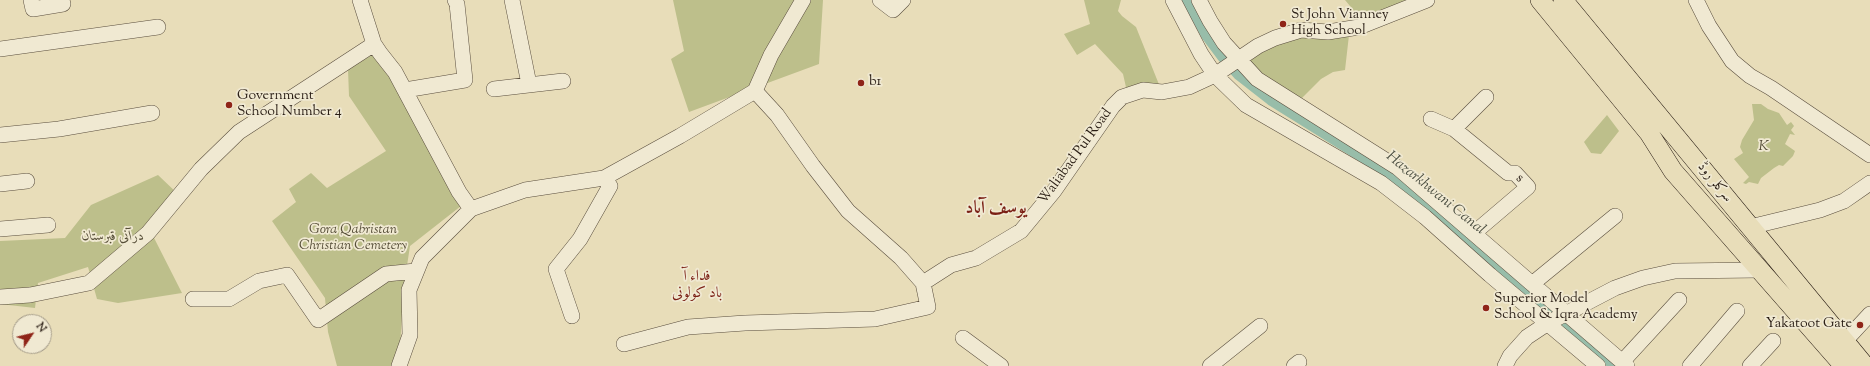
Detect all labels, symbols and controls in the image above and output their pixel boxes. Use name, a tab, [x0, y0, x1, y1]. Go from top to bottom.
place label: St John Vianney High School	[1291, 8, 1389, 40]
marker: St John Vianney High School	[1278, 19, 1288, 29]
place label: b1	[869, 75, 881, 91]
marker: b1	[856, 78, 866, 88]
place label: Government School Number 4	[237, 89, 342, 122]
marker: Government School Number 4	[224, 100, 234, 110]
street label: Waliabad Pul Road	[1036, 106, 1116, 208]
park label: K	[1759, 140, 1769, 156]
water label: Hazarkhwani Canal	[1382, 148, 1488, 240]
street label: سرکلر روڈ	[1693, 160, 1735, 206]
street label: s	[1512, 171, 1526, 187]
district label: یوسف آباد	[965, 199, 1027, 221]
park label: Gora Qabristan Christian Cemetery	[299, 223, 407, 256]
park label: درآنی قبرستان	[82, 230, 144, 246]
district label: فداء آ باد کولونی	[672, 268, 722, 303]
place label: Superior Model School & Iqra Academy	[1494, 292, 1638, 324]
marker: Superior Model School & Iqra Academy	[1481, 303, 1491, 313]
north arrow	[12, 314, 52, 354]
place label: Yakatoot Gate	[1766, 317, 1852, 333]
text: N	[32, 320, 50, 336]
marker: Yakatoot Gate	[1855, 320, 1865, 330]

